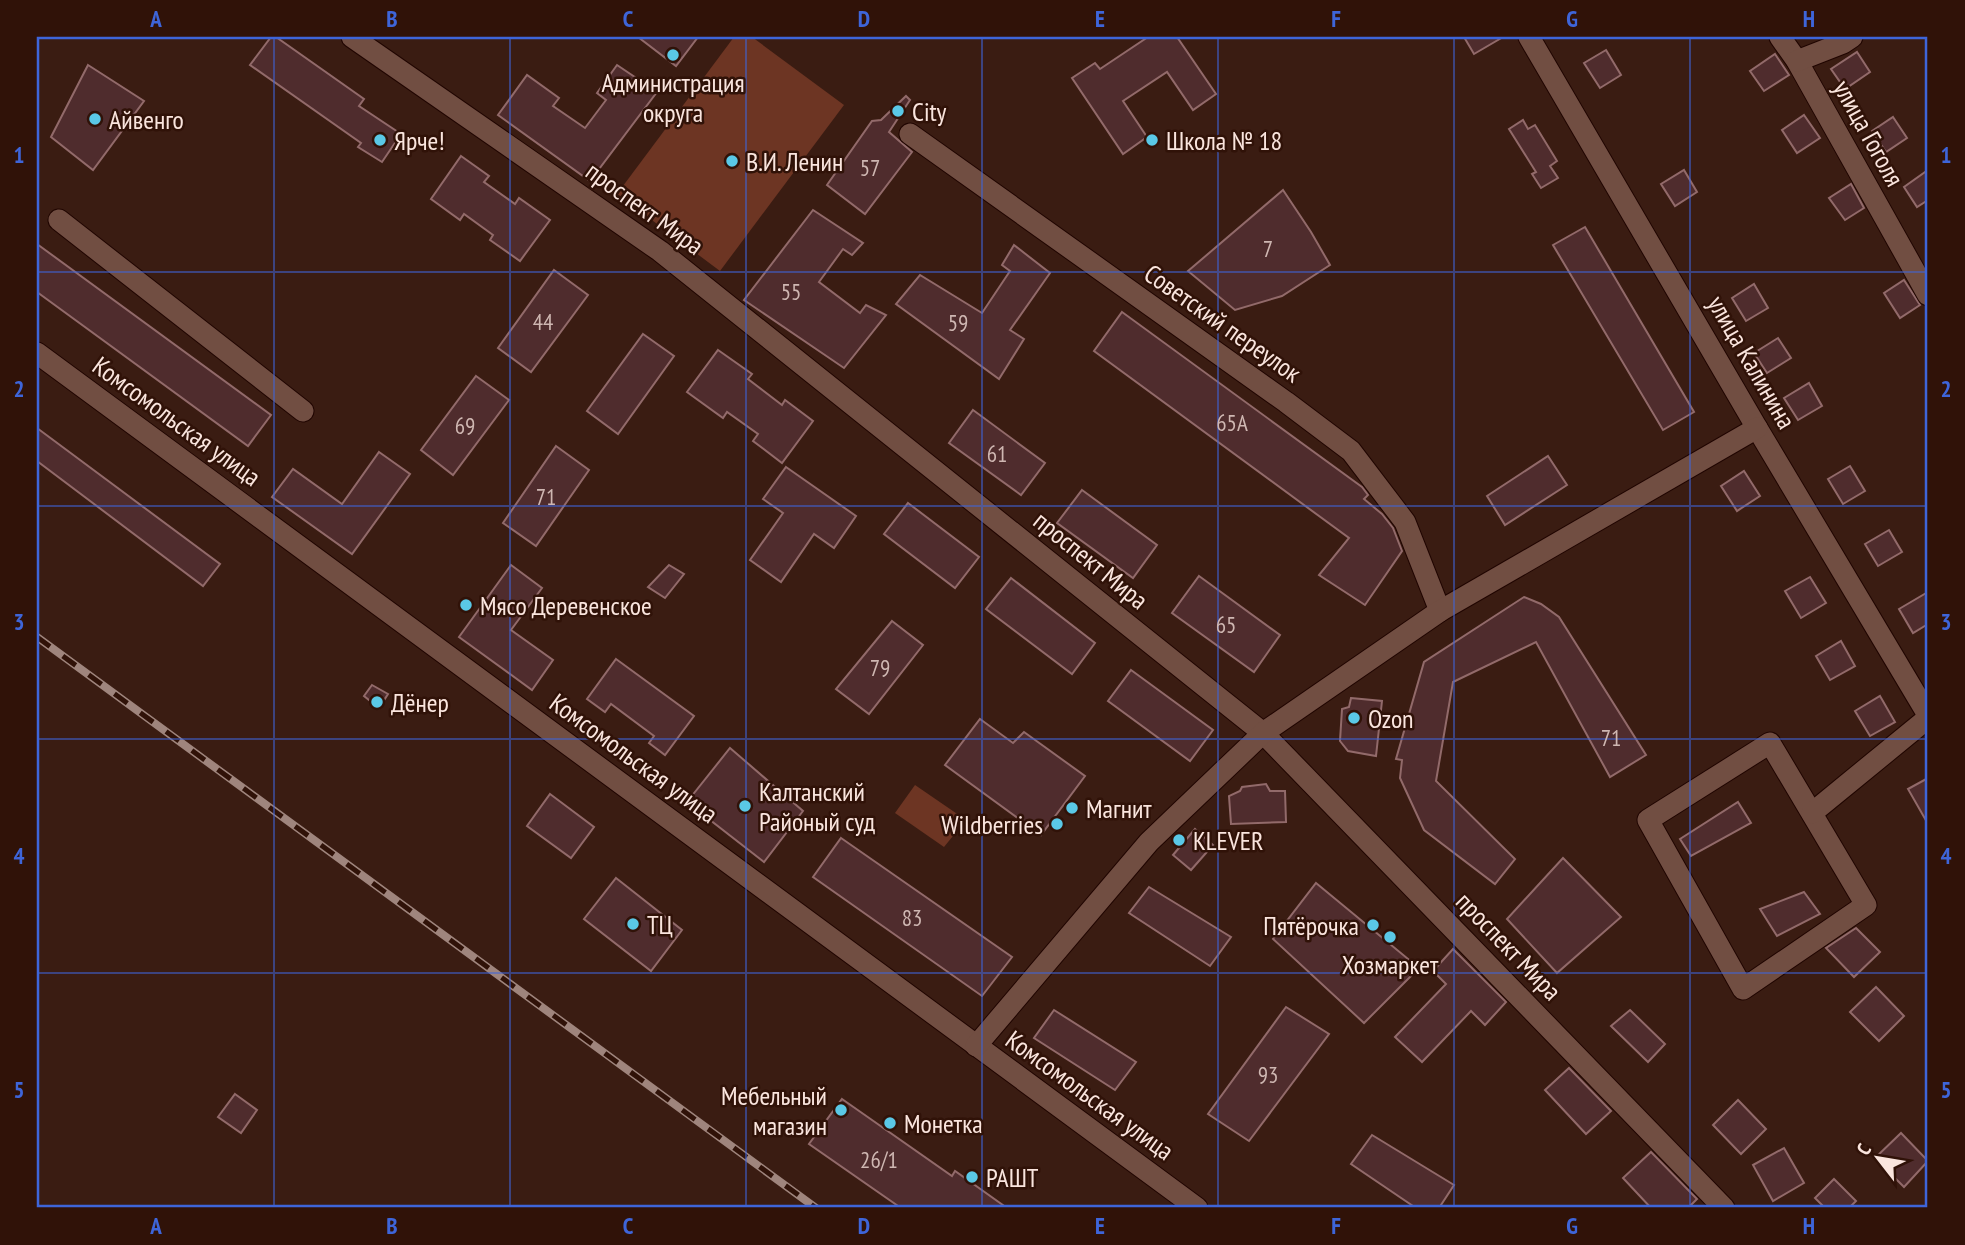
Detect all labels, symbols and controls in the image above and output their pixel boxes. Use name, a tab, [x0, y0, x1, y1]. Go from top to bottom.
text: A	[149, 4, 162, 33]
text: B	[386, 4, 398, 33]
text: C	[623, 4, 634, 33]
text: D	[858, 4, 870, 33]
text: E	[1095, 4, 1105, 33]
text: F	[1331, 4, 1341, 33]
text: G	[1566, 4, 1578, 33]
text: H	[1803, 4, 1815, 33]
marker: Администрация округа	[665, 47, 681, 63]
place label: Администрация округа	[601, 66, 745, 129]
street label: улица Гоголя	[1826, 74, 1912, 192]
place label: City	[912, 95, 947, 128]
place label: Айвенго	[109, 103, 184, 136]
marker: City	[890, 103, 906, 119]
marker: Айвенго	[87, 111, 103, 127]
place label: Ярче!	[394, 124, 445, 157]
place label: Школа № 18	[1166, 124, 1282, 157]
marker: Ярче!	[372, 132, 388, 148]
marker: Школа № 18	[1144, 132, 1160, 148]
text: 1	[14, 140, 25, 169]
text: 1	[1941, 140, 1952, 169]
place label: В.И. Ленин	[746, 145, 843, 178]
marker: В.И. Ленин	[724, 153, 740, 169]
house number: 57	[860, 153, 880, 182]
street label: проспект Мира	[580, 154, 710, 262]
house number: 7	[1263, 234, 1273, 263]
street label: Советский переулок	[1138, 257, 1308, 389]
house number: 55	[781, 277, 801, 306]
street label: улица Калинина	[1701, 289, 1803, 435]
house number: 44	[533, 307, 553, 336]
house number: 59	[948, 308, 968, 337]
street label: Комсомольская улица	[86, 349, 268, 493]
text: 2	[14, 374, 25, 403]
text: 2	[1941, 374, 1952, 403]
house number: 65А	[1216, 408, 1248, 437]
house number: 69	[455, 411, 475, 440]
house number: 61	[987, 439, 1007, 468]
house number: 71	[536, 482, 556, 511]
street label: проспект Мира	[1027, 504, 1155, 616]
place label: Мясо Деревенское	[480, 589, 652, 622]
marker: Мясо Деревенское	[458, 597, 474, 613]
text: 3	[14, 607, 25, 636]
text: 3	[1941, 607, 1952, 636]
house number: 65	[1216, 610, 1236, 639]
house number: 79	[870, 653, 890, 682]
place label: Дёнер	[391, 686, 449, 719]
street label: Комсомольская улица	[543, 686, 725, 830]
marker: Дёнер	[369, 694, 385, 710]
place label: Ozon	[1368, 702, 1414, 735]
marker: Ozon	[1346, 710, 1362, 726]
house number: 71	[1601, 723, 1621, 752]
place label: Калтанский Районый суд	[759, 775, 875, 838]
place label: Магнит	[1086, 792, 1152, 825]
marker: Калтанский Районый суд	[737, 798, 753, 814]
marker: Магнит	[1064, 800, 1080, 816]
place label: Wildberries	[941, 808, 1043, 841]
marker: Wildberries	[1049, 816, 1065, 832]
place label: KLEVER	[1193, 824, 1263, 857]
marker: KLEVER	[1171, 832, 1187, 848]
text: 4	[14, 841, 25, 870]
text: 4	[1941, 841, 1952, 870]
street label: проспект Мира	[1449, 885, 1569, 1007]
house number: 83	[902, 903, 922, 932]
place label: ТЦ	[647, 908, 673, 941]
place label: Пятёрочка	[1263, 909, 1359, 942]
marker: ТЦ	[625, 916, 641, 932]
marker: Пятёрочка	[1365, 917, 1381, 933]
marker: Хозмаркет	[1382, 929, 1398, 945]
place label: Хозмаркет	[1342, 948, 1439, 981]
street label: Комсомольская улица	[999, 1023, 1181, 1167]
house number: 93	[1258, 1060, 1278, 1089]
text: 5	[14, 1075, 25, 1104]
text: 5	[1941, 1075, 1952, 1104]
place label: Мебельный магазин	[721, 1079, 827, 1142]
marker: Мебельный магазин	[833, 1102, 849, 1118]
place label: Монетка	[904, 1107, 983, 1140]
marker: Монетка	[882, 1115, 898, 1131]
north arrow	[1842, 1122, 1912, 1192]
text: С	[1851, 1139, 1876, 1159]
house number: 26/1	[860, 1145, 898, 1174]
place label: РАШТ	[986, 1161, 1039, 1194]
marker: РАШТ	[964, 1169, 980, 1185]
text: A	[149, 1211, 162, 1240]
text: B	[386, 1211, 398, 1240]
text: C	[623, 1211, 634, 1240]
text: D	[858, 1211, 870, 1240]
text: E	[1095, 1211, 1105, 1240]
text: F	[1331, 1211, 1341, 1240]
text: G	[1566, 1211, 1578, 1240]
text: H	[1803, 1211, 1815, 1240]

